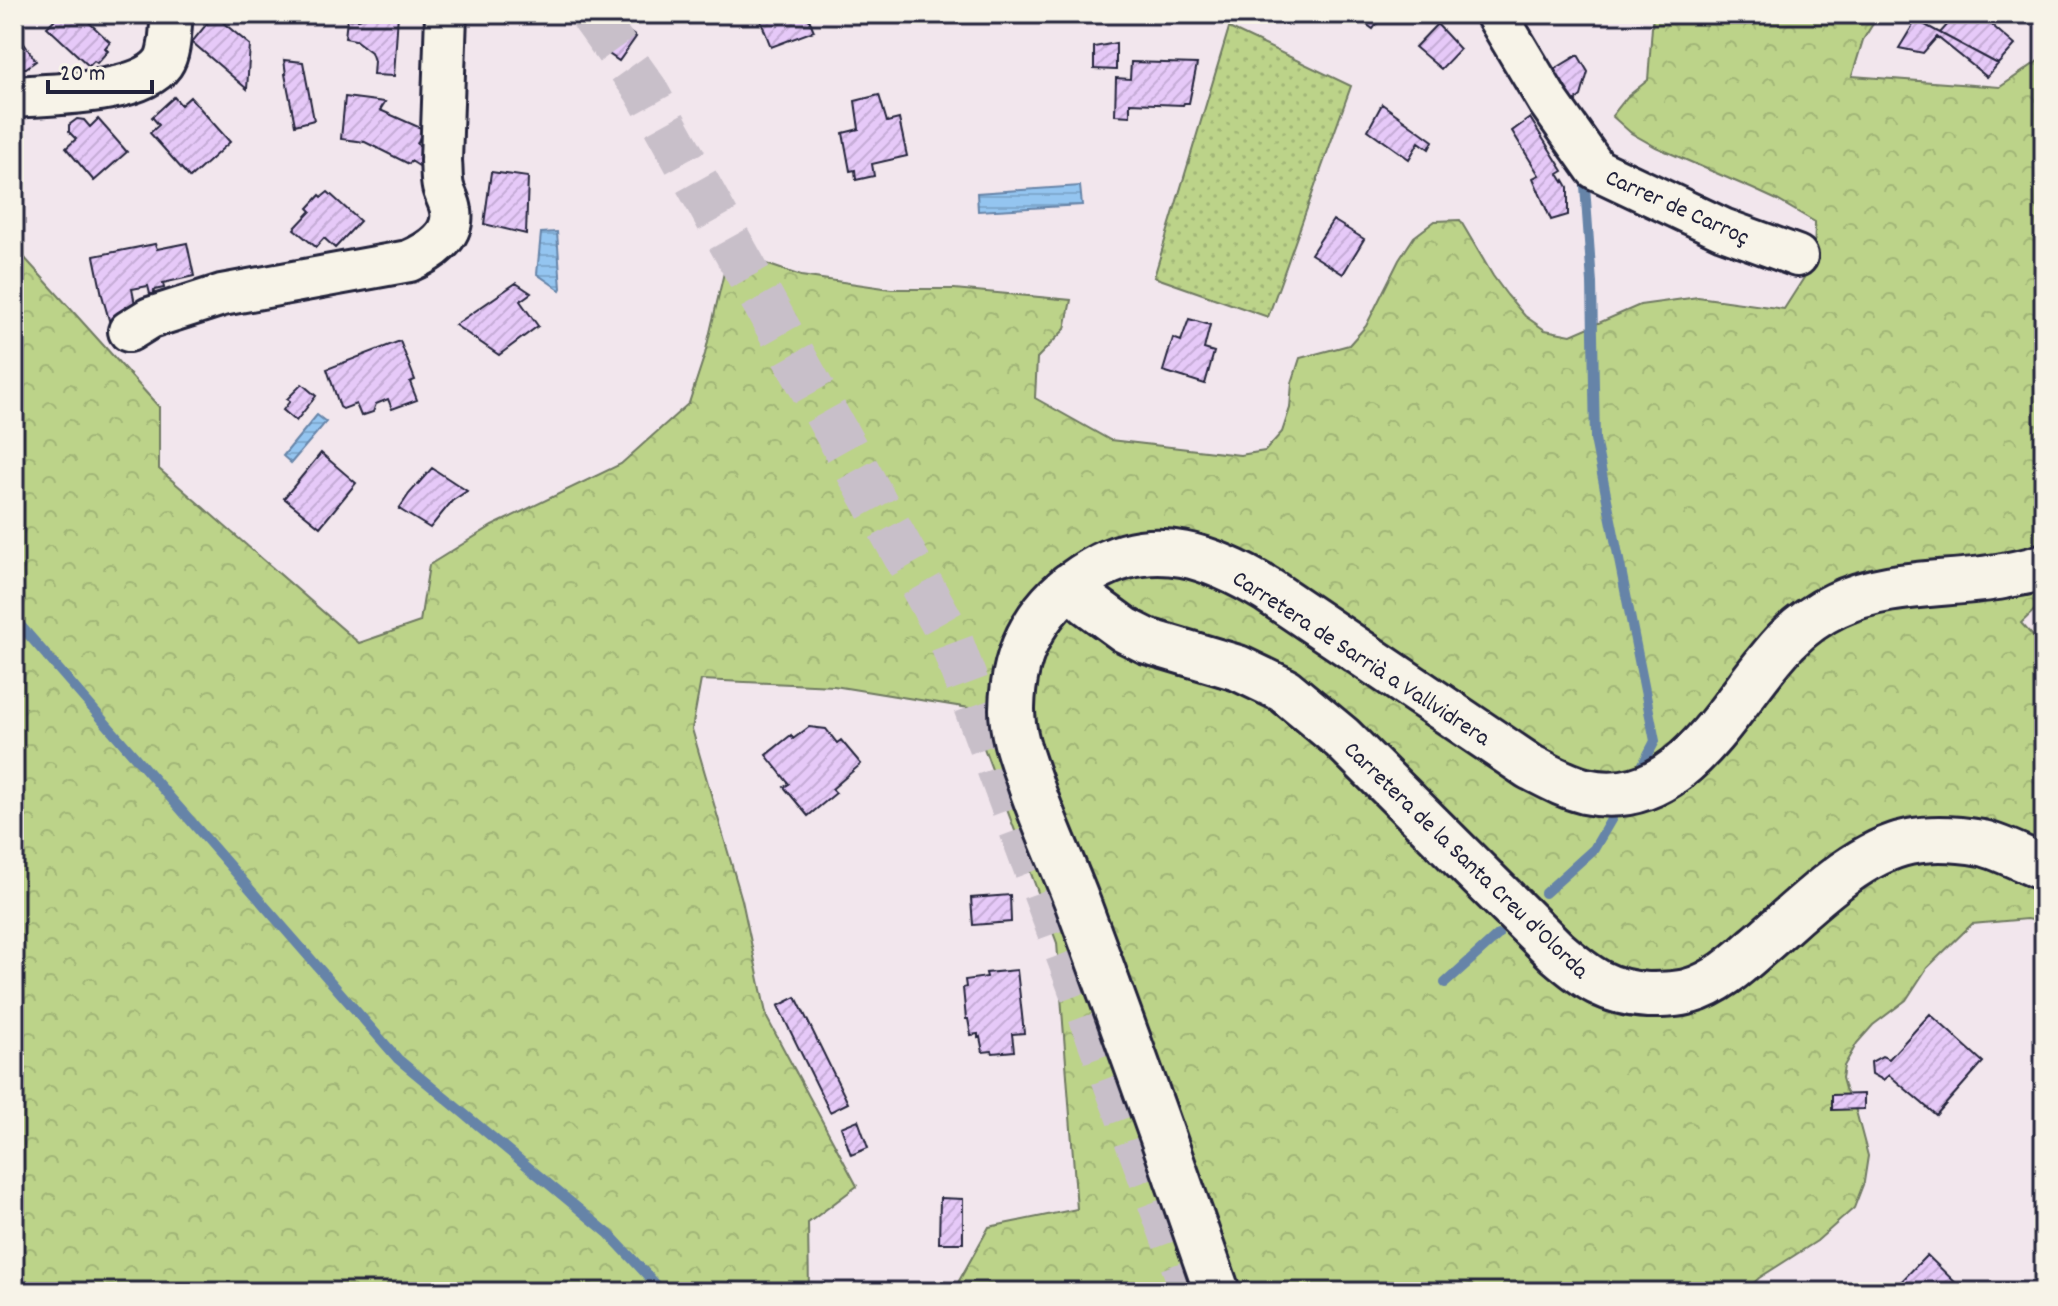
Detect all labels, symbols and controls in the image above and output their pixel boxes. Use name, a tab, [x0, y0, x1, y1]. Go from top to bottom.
scale bar	[48, 44, 152, 94]
text: 20 m	[60, 58, 106, 92]
street label: Carrer de Carroç	[1599, 162, 1754, 256]
street label: Carretera de Sarrià a Vallvidrera	[1225, 563, 1497, 756]
street label: Carretera de la Santa Creu d'Olorda	[1335, 734, 1596, 988]

